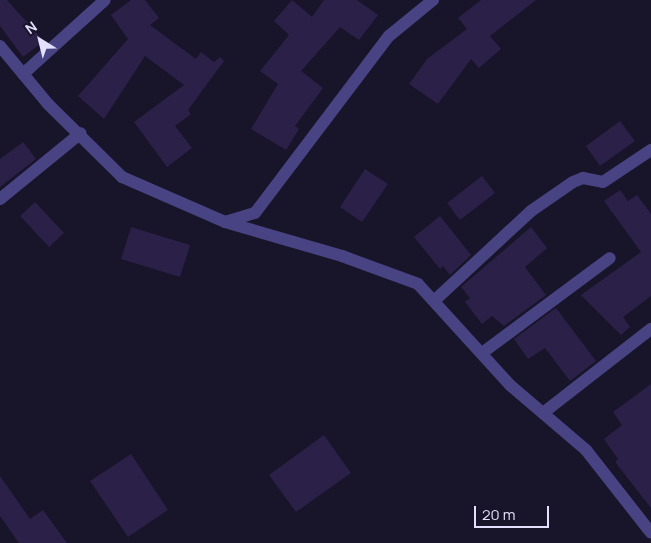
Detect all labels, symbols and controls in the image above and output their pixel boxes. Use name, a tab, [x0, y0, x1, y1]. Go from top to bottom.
north arrow	[15, 15, 65, 65]
text: N	[21, 17, 41, 38]
scale bar	[476, 496, 551, 528]
text: 20 m	[482, 504, 515, 525]

